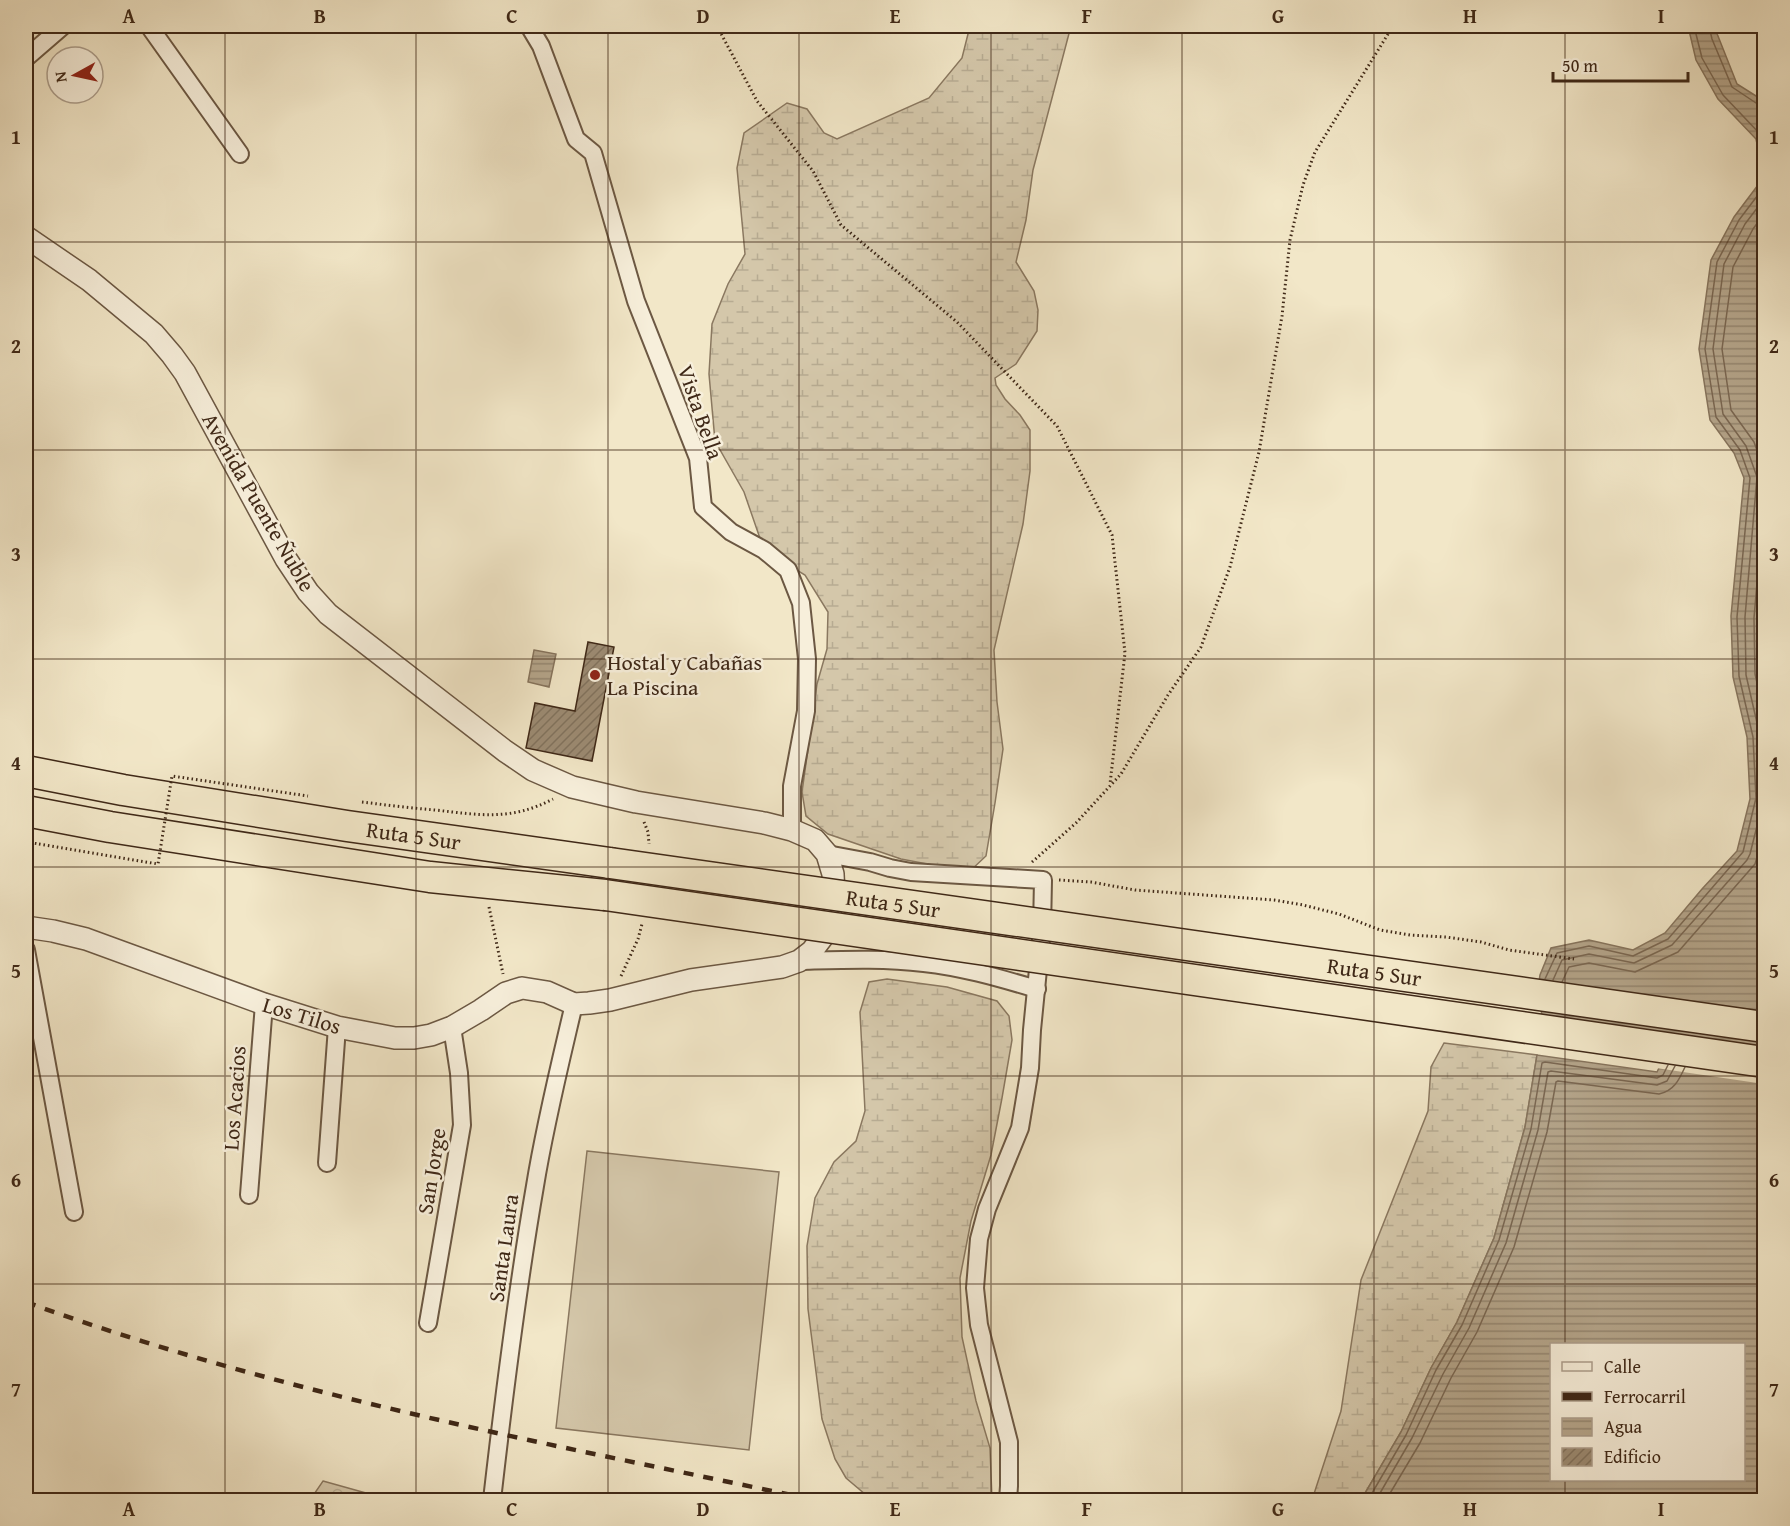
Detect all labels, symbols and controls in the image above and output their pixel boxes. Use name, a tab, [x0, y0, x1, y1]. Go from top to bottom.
text: A	[123, 1, 136, 30]
text: B	[314, 1, 326, 30]
text: C	[506, 1, 518, 30]
text: D	[696, 1, 710, 30]
text: E	[890, 1, 901, 30]
text: F	[1082, 1, 1092, 30]
text: G	[1272, 1, 1284, 30]
text: H	[1463, 1, 1477, 30]
text: I	[1658, 1, 1664, 30]
north arrow	[45, 45, 105, 105]
scale bar	[1553, 45, 1688, 83]
text: 50 m	[1562, 52, 1598, 79]
text: N	[47, 70, 73, 84]
text: 1	[11, 122, 21, 151]
text: 1	[1769, 122, 1779, 151]
text: 2	[11, 331, 21, 360]
text: 2	[1769, 331, 1779, 360]
street label: Vista Bella	[670, 361, 732, 464]
street label: Avenida Puente Ñuble	[195, 407, 323, 597]
text: 3	[11, 539, 21, 568]
text: 3	[1769, 539, 1779, 568]
place label: Hostal y Cabañas La Piscina	[607, 646, 762, 703]
marker: Hostal y Cabañas La Piscina	[588, 668, 602, 682]
text: 4	[11, 748, 21, 777]
text: 4	[1769, 748, 1779, 777]
street label: Ruta 5 Sur	[364, 813, 463, 858]
street label: Ruta 5 Sur	[844, 881, 942, 926]
street label: Ruta 5 Sur	[1325, 949, 1424, 994]
text: 5	[11, 956, 21, 985]
text: 5	[1769, 956, 1779, 985]
street label: Los Tilos	[259, 988, 345, 1042]
street label: Los Acacios	[214, 1045, 254, 1151]
street label: San Jorge	[408, 1126, 454, 1216]
text: 6	[11, 1165, 21, 1194]
text: 6	[1769, 1165, 1779, 1194]
street label: Santa Laura	[480, 1191, 526, 1304]
legend	[1550, 1343, 1745, 1481]
text: Calle	[1604, 1353, 1641, 1380]
text: 7	[11, 1374, 21, 1403]
text: 7	[1769, 1374, 1779, 1403]
text: Ferrocarril	[1604, 1383, 1686, 1410]
text: Agua	[1604, 1413, 1643, 1440]
text: Edificio	[1604, 1443, 1661, 1470]
text: A	[123, 1494, 136, 1523]
text: B	[314, 1494, 326, 1523]
text: C	[506, 1494, 518, 1523]
text: D	[696, 1494, 710, 1523]
text: E	[890, 1494, 901, 1523]
text: F	[1082, 1494, 1092, 1523]
text: G	[1272, 1494, 1284, 1523]
text: H	[1463, 1494, 1477, 1523]
text: I	[1658, 1494, 1664, 1523]

